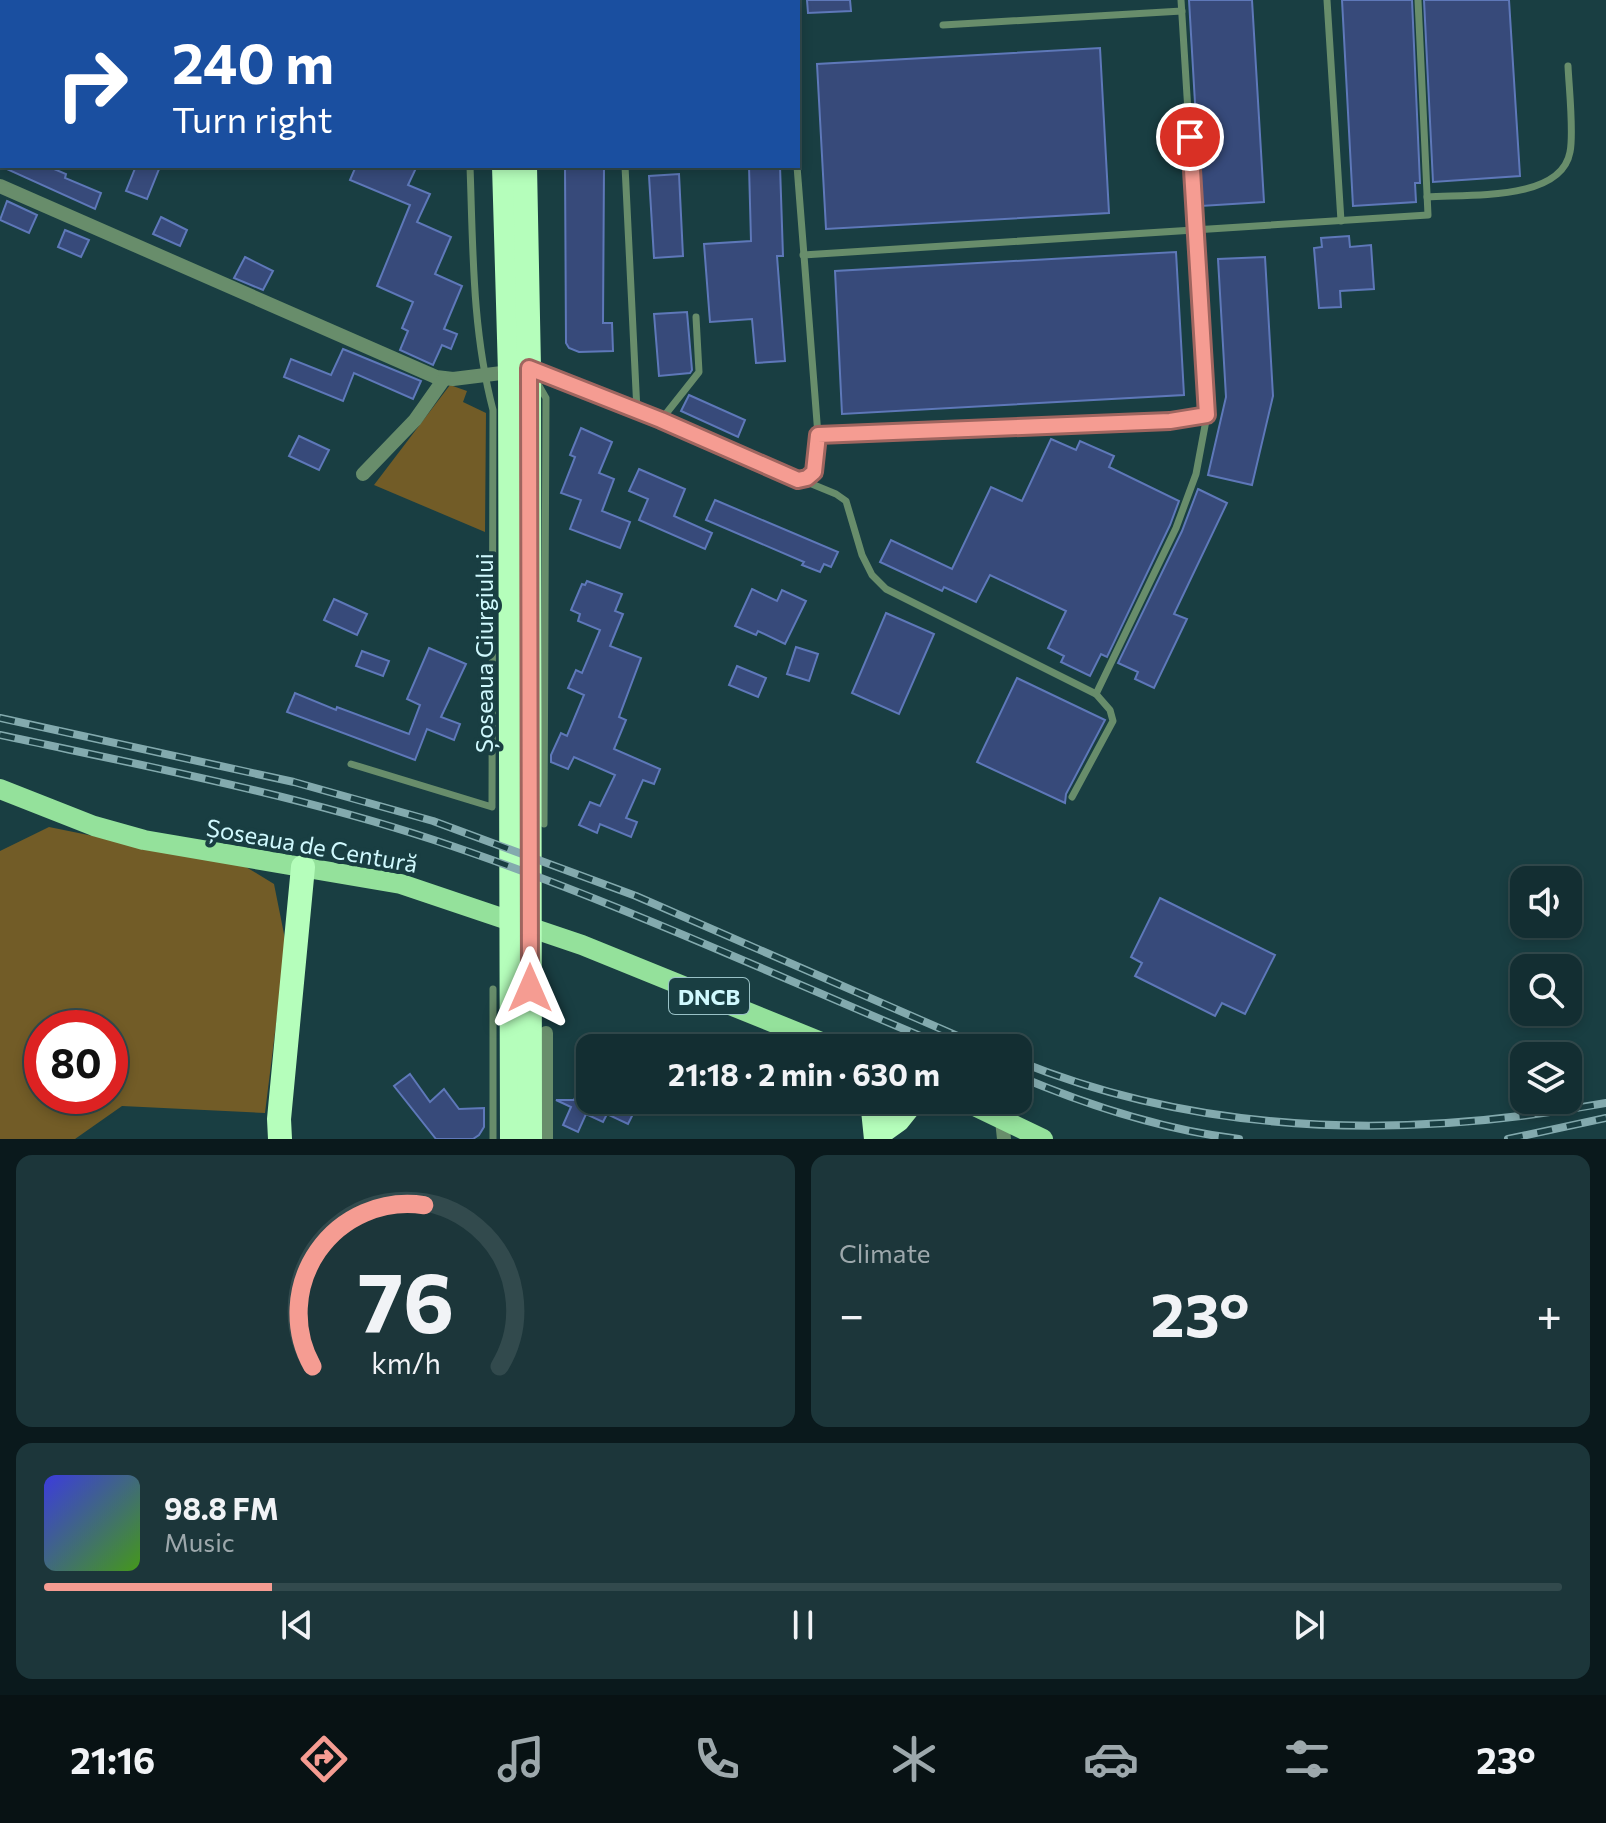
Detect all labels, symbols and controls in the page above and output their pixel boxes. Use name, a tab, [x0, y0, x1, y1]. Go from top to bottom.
text: 240 m	[172, 27, 334, 96]
icon: right	[40, 32, 144, 136]
text: Turn right	[172, 96, 333, 140]
pin	[1156, 103, 1224, 171]
icon: arrive	[1168, 115, 1212, 159]
street label: Șoseaua Giurgiului	[469, 553, 500, 753]
street label: Șoseaua de Centură	[204, 812, 420, 880]
map controls	[1510, 866, 1582, 1114]
button: sound	[1510, 866, 1582, 938]
position arrow	[488, 946, 572, 1030]
button: search	[1510, 954, 1582, 1026]
road number: DNCB	[669, 978, 749, 1014]
speed limit sign: 80	[24, 1010, 128, 1114]
button: layers	[1510, 1042, 1582, 1114]
text: 21:18 · 2 min · 630 m	[668, 1055, 940, 1092]
text: Climate	[839, 1237, 931, 1268]
text: 76	[357, 1248, 454, 1350]
text: 23°	[1151, 1276, 1250, 1349]
text: −	[839, 1286, 864, 1340]
text: +	[1536, 1286, 1562, 1340]
text: km/h	[371, 1345, 440, 1380]
text: 98.8 FM	[164, 1489, 279, 1526]
text: Music	[164, 1526, 235, 1557]
icon: previous	[275, 1603, 319, 1647]
icon: pause	[781, 1603, 825, 1647]
icon: next	[1287, 1603, 1331, 1647]
icon: directions	[296, 1731, 352, 1787]
icon: music	[493, 1731, 549, 1787]
icon: phone	[689, 1731, 745, 1787]
icon: climate	[886, 1731, 942, 1787]
icon: car	[1083, 1731, 1139, 1787]
icon: filters	[1279, 1731, 1335, 1787]
text: 21:16	[70, 1737, 155, 1781]
text: 23°	[1476, 1737, 1536, 1781]

